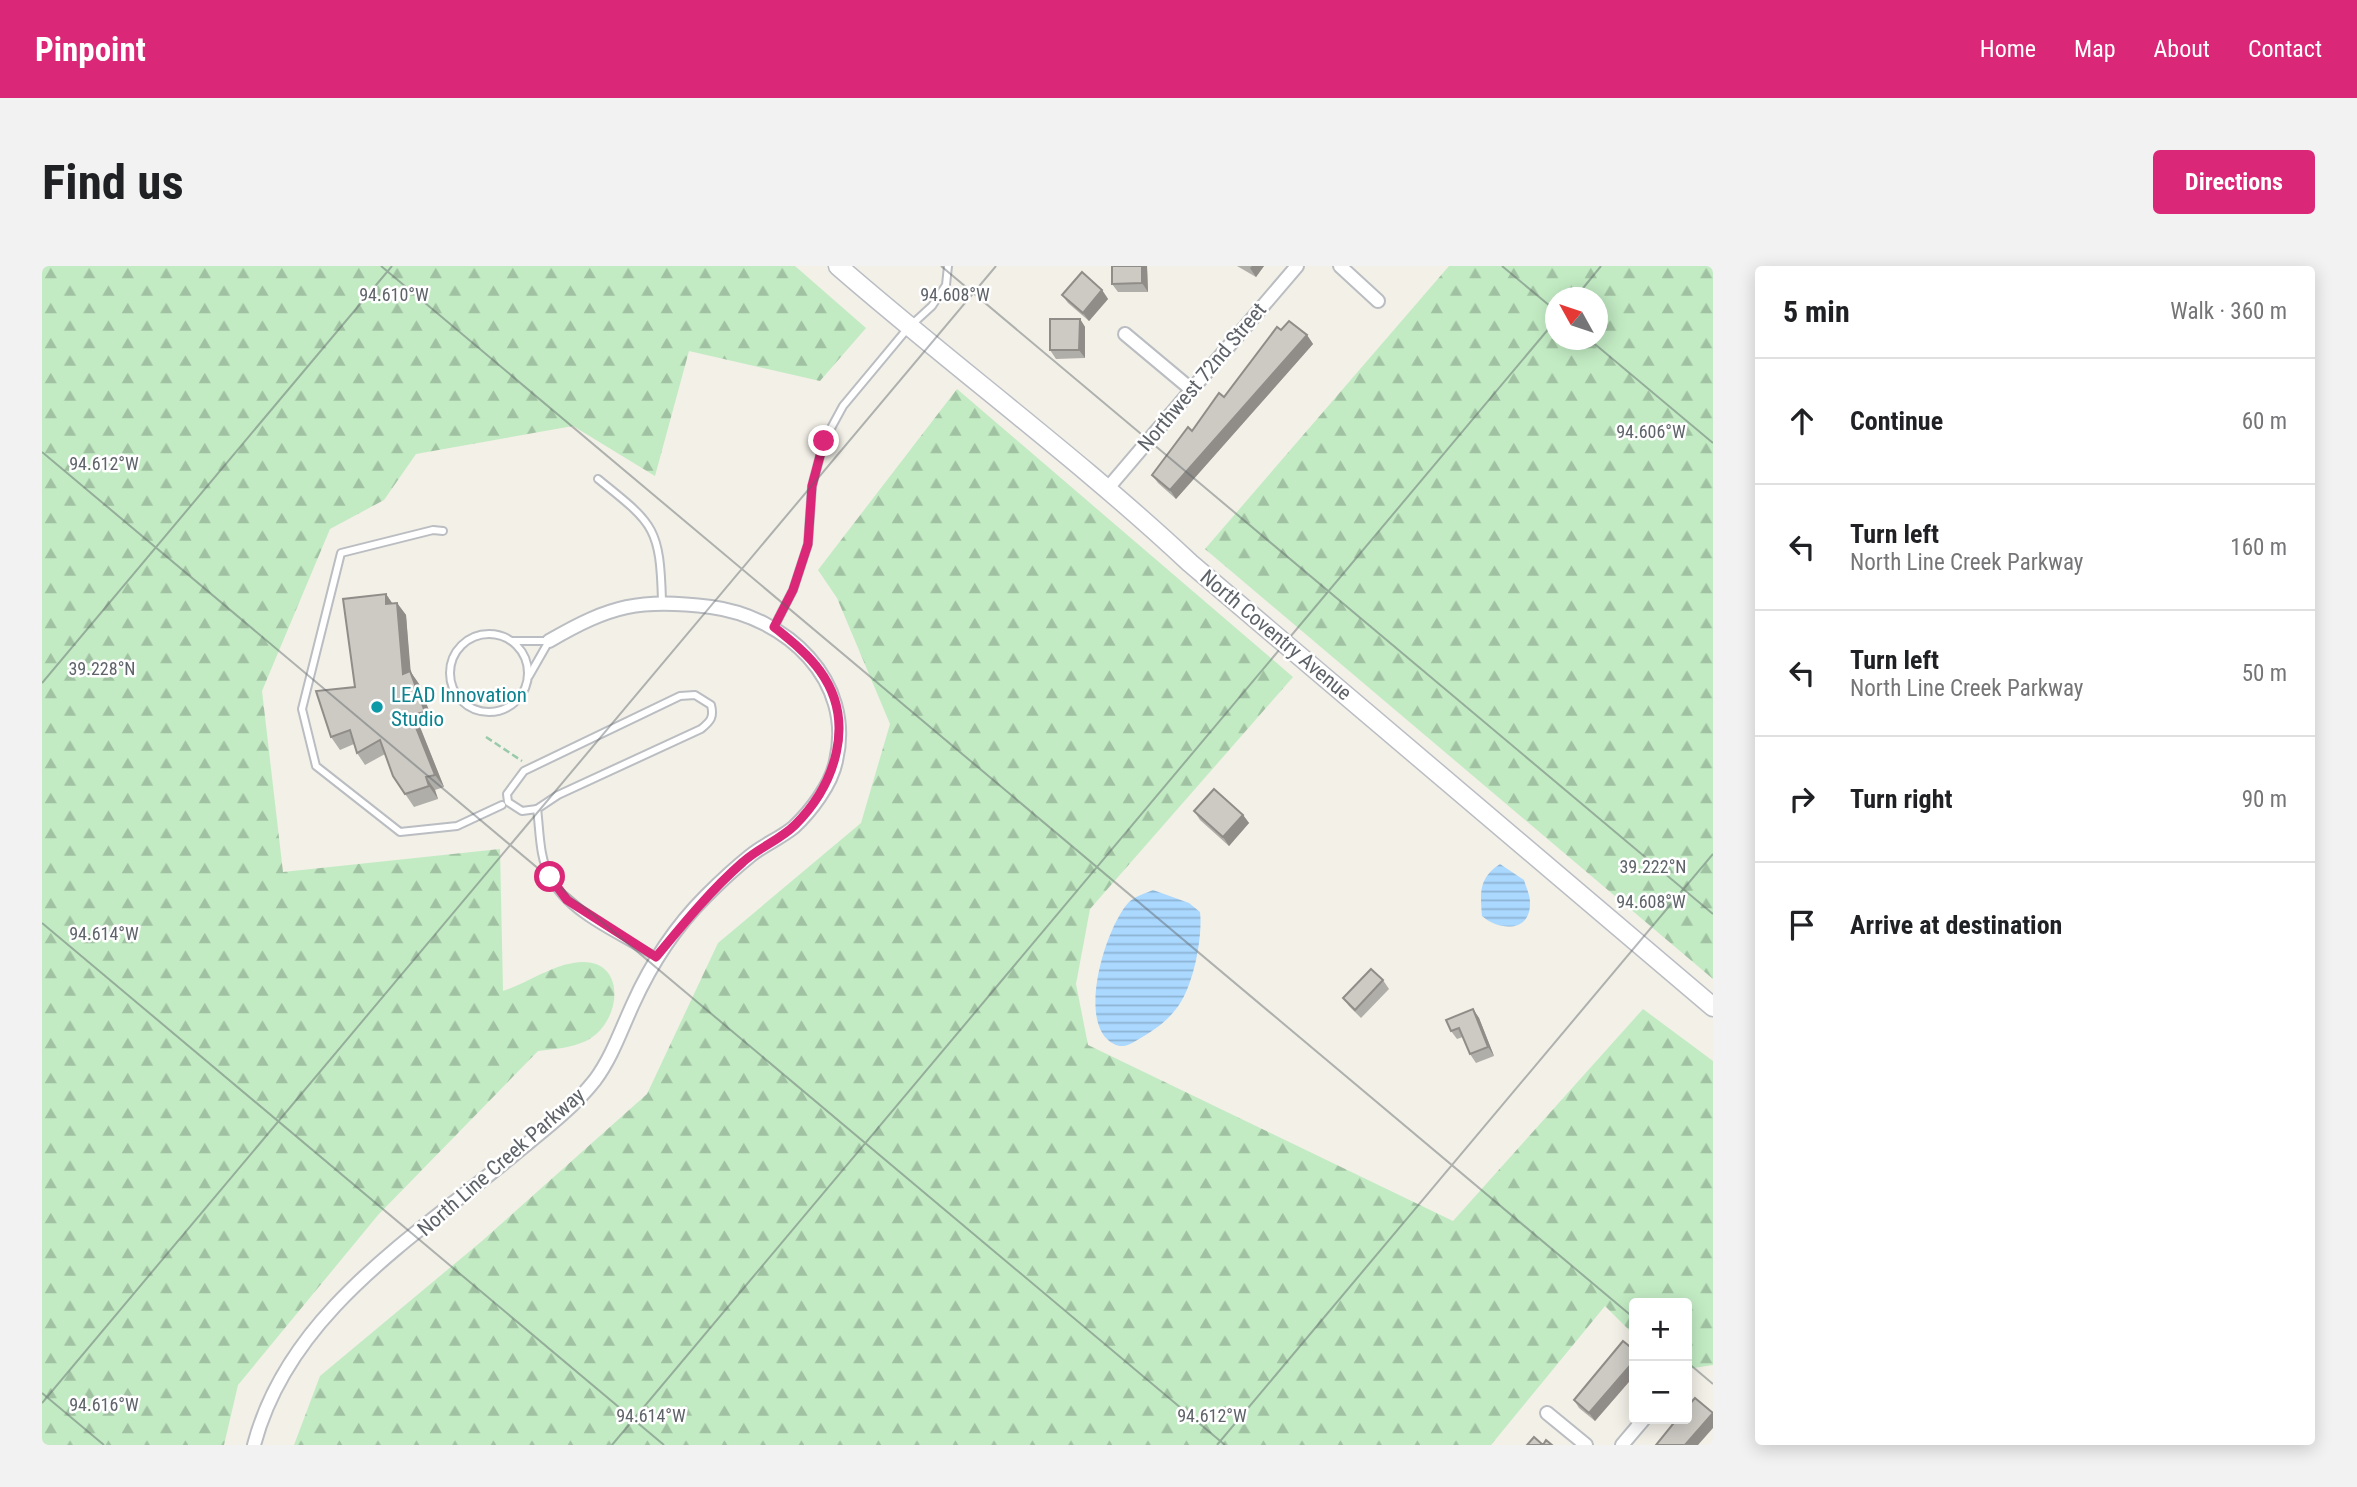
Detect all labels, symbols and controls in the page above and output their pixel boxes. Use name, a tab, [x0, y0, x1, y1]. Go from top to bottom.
text: Pinpoint	[35, 30, 146, 69]
text: Home	[1980, 35, 2036, 63]
text: Map	[2074, 35, 2116, 63]
text: About	[2154, 35, 2210, 63]
text: Contact	[2248, 35, 2322, 63]
button: Directions	[2153, 150, 2315, 214]
text: Find us	[42, 154, 184, 211]
text: 94.610°W	[359, 284, 429, 305]
text: 94.608°W	[920, 284, 990, 305]
north arrow	[1545, 287, 1608, 350]
text: 5 min	[1783, 294, 1850, 329]
street label: Northwest 72nd Street	[1133, 298, 1271, 456]
text: Walk · 360 m	[2170, 298, 2287, 325]
icon: ahead	[1783, 402, 1821, 440]
text: Continue	[1850, 406, 1943, 436]
text: 60 m	[2242, 408, 2287, 435]
text: 94.606°W	[1616, 421, 1686, 442]
route end	[808, 425, 839, 456]
text: 94.612°W	[69, 453, 139, 474]
text: Turn left	[1850, 519, 1939, 549]
icon: left	[1783, 528, 1821, 566]
text: 160 m	[2230, 534, 2287, 561]
text: North Line Creek Parkway	[1850, 549, 2083, 576]
street label: North Coventry Avenue	[1196, 565, 1356, 705]
text: Turn left	[1850, 645, 1939, 675]
icon: left	[1783, 654, 1821, 692]
text: 39.228°N	[68, 658, 136, 679]
text: 50 m	[2242, 660, 2287, 687]
text: North Line Creek Parkway	[1850, 675, 2083, 702]
place label: LEAD Innovation Studio	[391, 683, 527, 731]
marker: LEAD Innovation Studio	[369, 699, 385, 715]
icon: right	[1783, 780, 1821, 818]
text: Turn right	[1850, 784, 1952, 814]
text: 90 m	[2242, 786, 2287, 813]
text: 39.222°N	[1619, 856, 1687, 877]
route start	[534, 861, 565, 892]
text: 94.608°W	[1616, 891, 1686, 912]
icon: arrive	[1783, 906, 1821, 944]
text: Arrive at destination	[1850, 910, 2062, 940]
text: 94.614°W	[69, 923, 139, 944]
street label: North Line Creek Parkway	[413, 1083, 589, 1241]
map controls	[1629, 1298, 1692, 1424]
button: +	[1629, 1298, 1692, 1361]
button: −	[1629, 1361, 1692, 1424]
text: 94.616°W	[69, 1394, 139, 1415]
text: 94.614°W	[616, 1405, 686, 1426]
text: 94.612°W	[1177, 1405, 1247, 1426]

